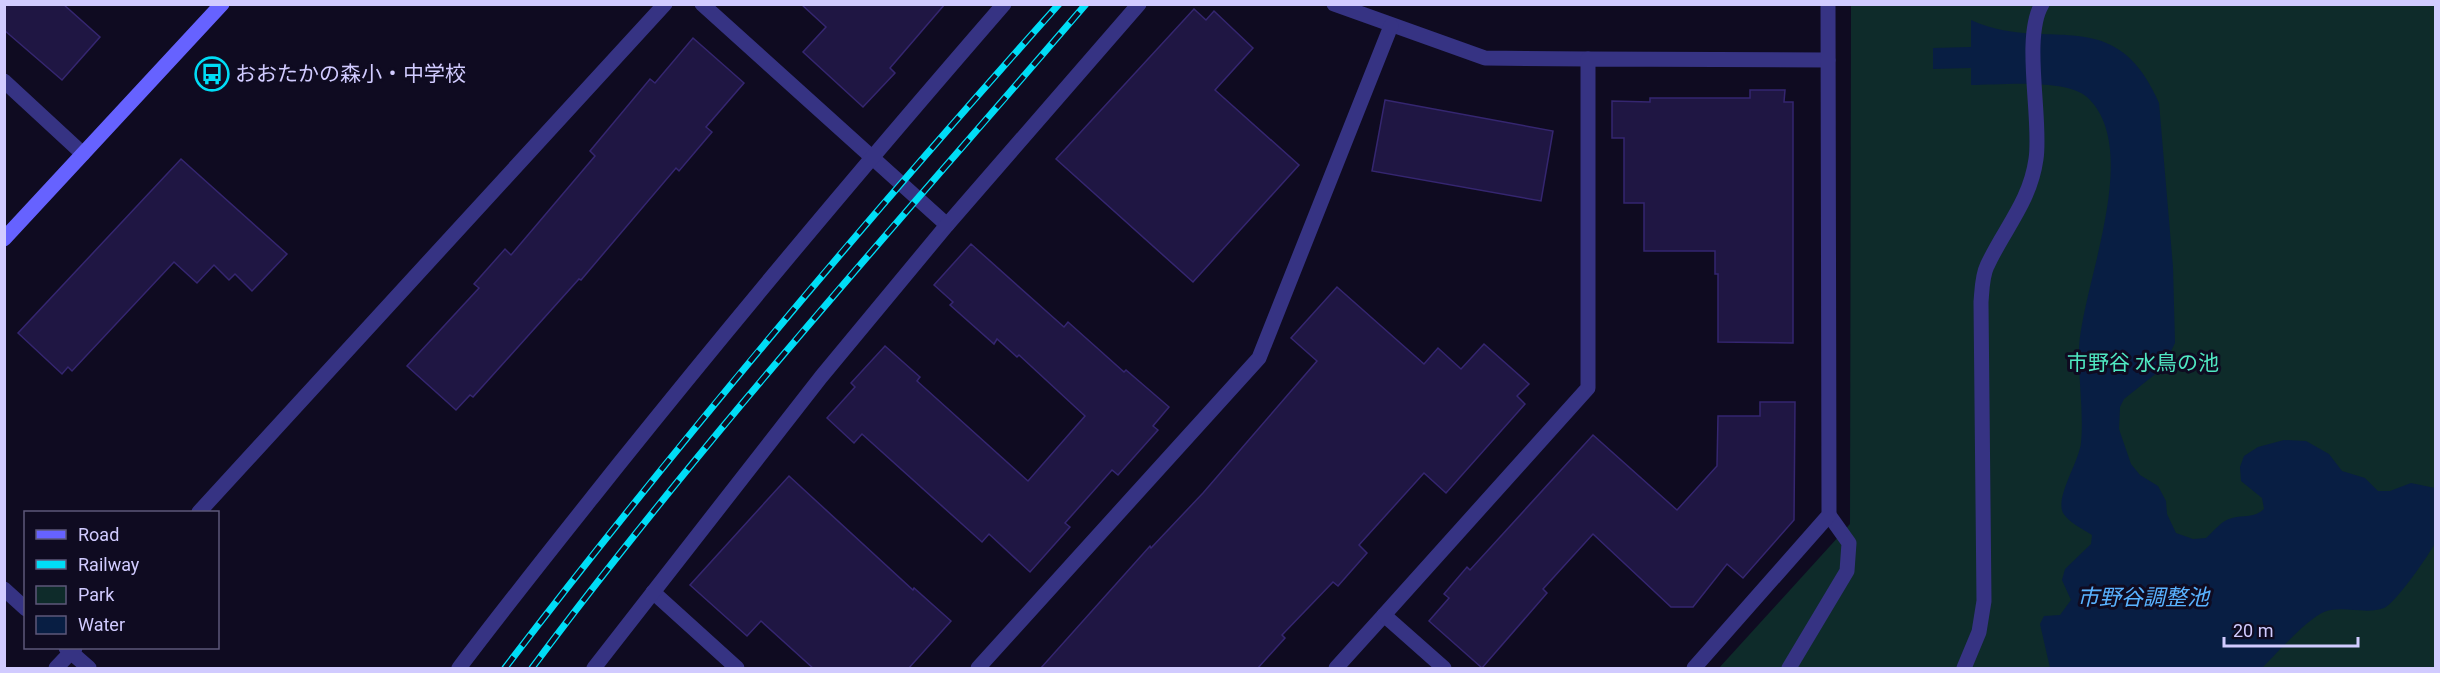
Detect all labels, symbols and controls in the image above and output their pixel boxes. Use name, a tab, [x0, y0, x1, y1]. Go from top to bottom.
bus stop icon: おおたかの森小・中学校	[194, 56, 230, 92]
place label: おおたかの森小・中学校	[235, 62, 466, 86]
park label: 市野谷 水鳥の池	[2067, 351, 2219, 375]
legend	[24, 511, 219, 649]
text: Road	[78, 524, 119, 545]
text: Railway	[78, 554, 140, 575]
text: Park	[78, 584, 115, 605]
water label: 市野谷調整池	[2077, 585, 2211, 610]
scale bar	[2224, 610, 2358, 648]
text: Water	[78, 614, 125, 635]
text: 20 m	[2233, 620, 2273, 641]

